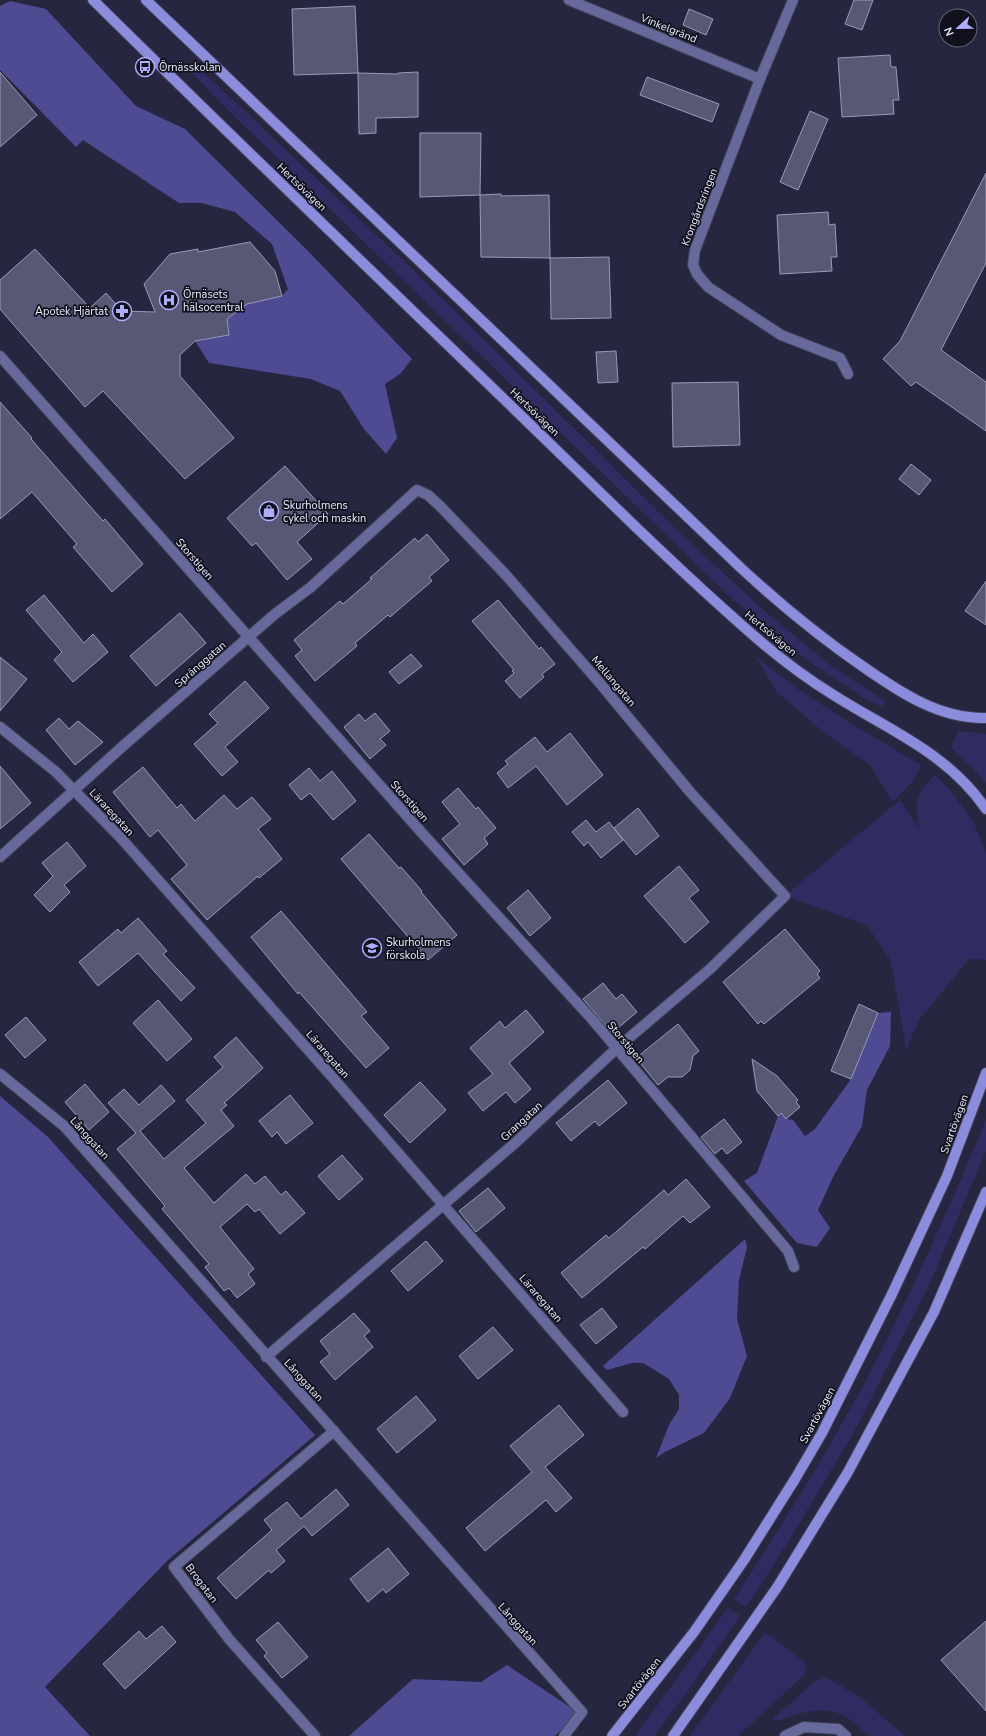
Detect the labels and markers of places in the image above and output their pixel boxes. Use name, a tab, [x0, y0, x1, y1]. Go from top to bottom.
bus stop icon: Örnässkolan	[134, 56, 156, 78]
place label: Örnässkolan	[159, 60, 221, 75]
place label: Örnäsets hälsocentral	[183, 287, 244, 315]
hospital icon: Örnäsets hälsocentral	[158, 289, 180, 311]
pharmacy icon: Apotek Hjärtat	[111, 300, 133, 322]
place label: Apotek Hjärtat	[35, 304, 108, 319]
place label: Skurholmens cykel och maskin	[283, 498, 366, 526]
shop icon: Skurholmens cykel och maskin	[258, 500, 280, 522]
place label: Skurholmens förskola	[386, 935, 451, 963]
school or university icon: Skurholmens förskola	[361, 937, 383, 959]

